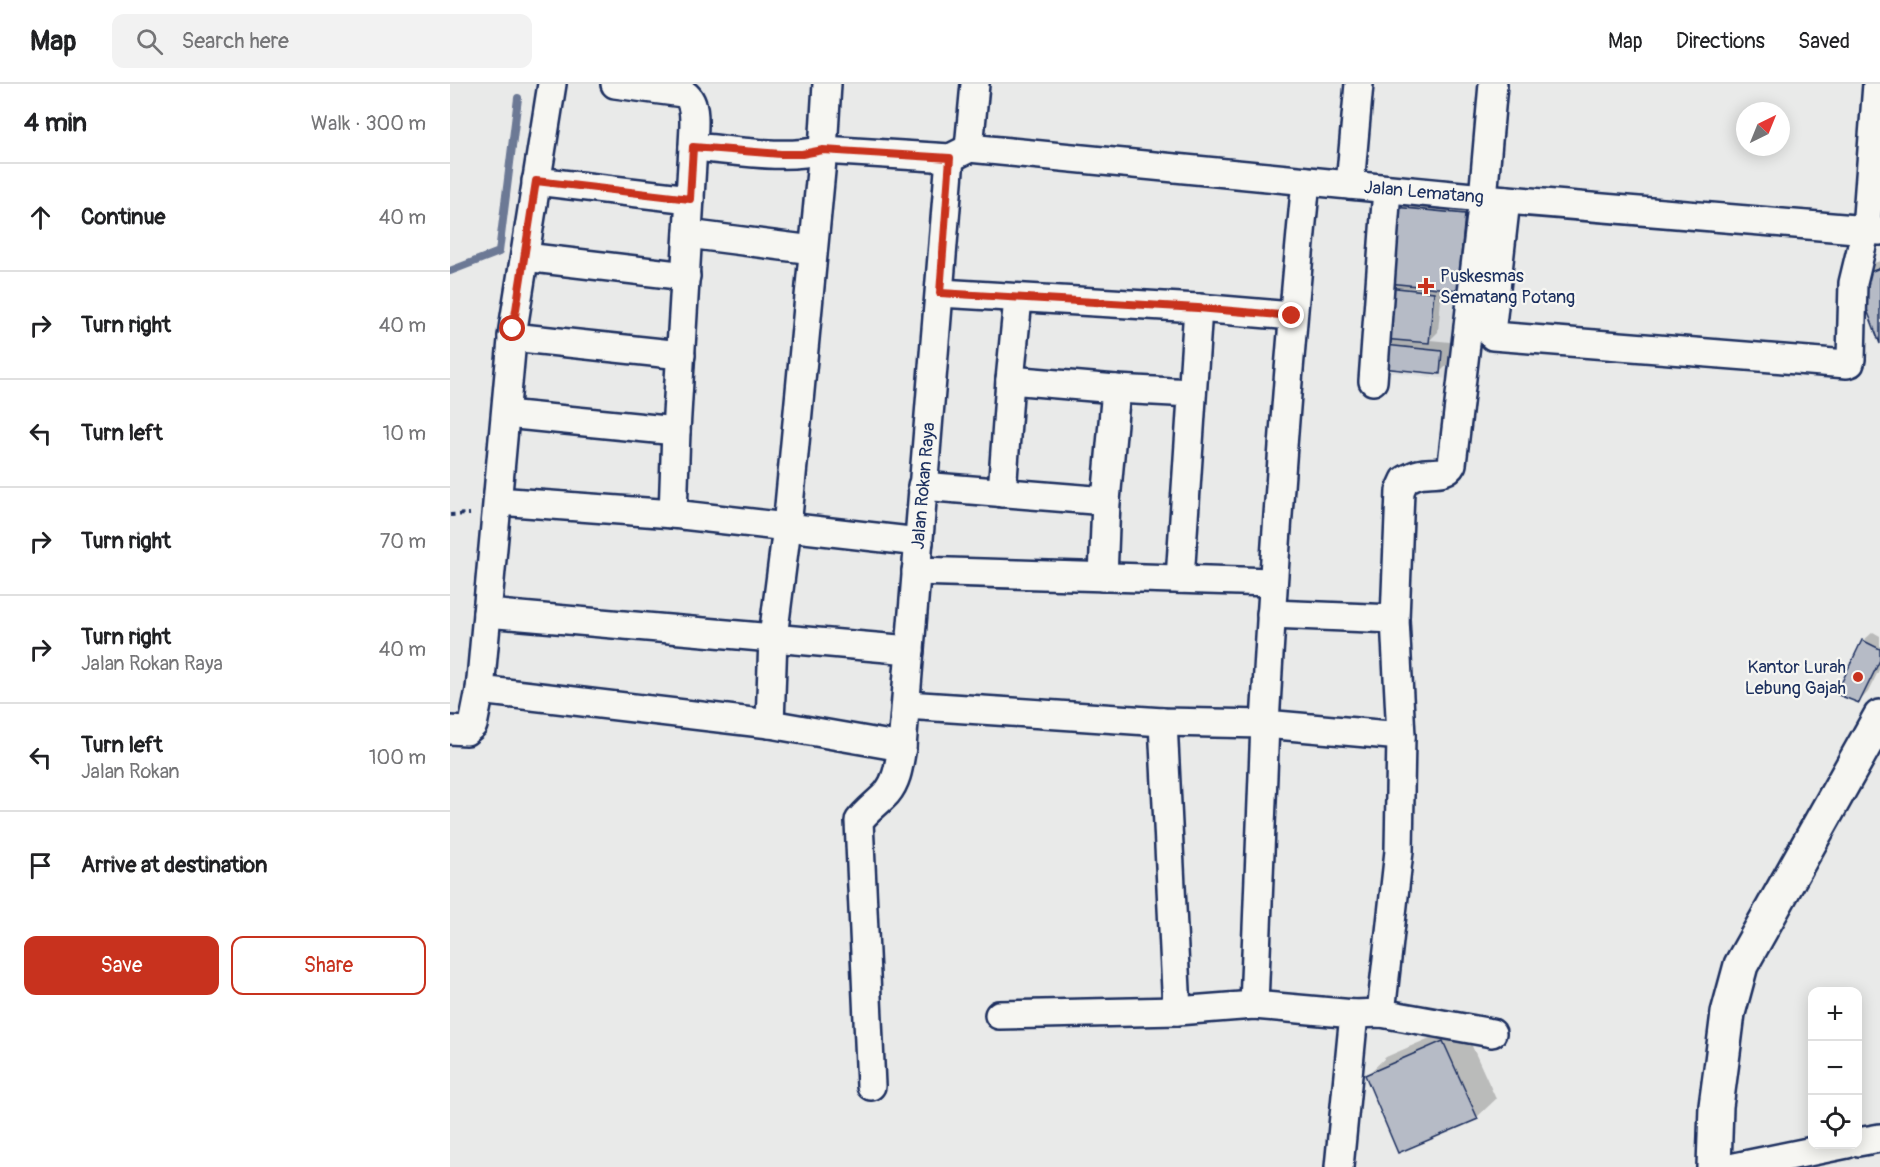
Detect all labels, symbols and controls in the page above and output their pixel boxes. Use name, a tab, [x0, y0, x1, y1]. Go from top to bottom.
search box	[112, 14, 532, 68]
text: Map	[30, 24, 76, 59]
icon: search	[133, 25, 166, 58]
text: Search here	[181, 27, 289, 55]
text: Map	[1608, 28, 1643, 55]
text: Directions	[1676, 28, 1765, 55]
text: Saved	[1798, 28, 1850, 55]
north arrow	[1736, 102, 1790, 156]
text: 4 min	[24, 107, 87, 139]
text: Walk · 300 m	[311, 111, 426, 136]
street label: Jalan Lematang	[1363, 176, 1485, 209]
icon: ahead	[24, 201, 57, 234]
text: Continue	[81, 203, 165, 231]
text: 40 m	[379, 205, 426, 230]
place label: Puskesmas Sematang Potang	[1440, 265, 1575, 309]
marker: Puskesmas Sematang Potang	[1417, 277, 1435, 295]
route end	[1278, 302, 1304, 328]
icon: right	[24, 309, 57, 342]
text: Turn right	[81, 311, 171, 339]
text: 40 m	[379, 313, 426, 338]
route start	[499, 315, 525, 341]
icon: left	[24, 417, 57, 450]
text: Turn left	[81, 419, 163, 447]
text: 10 m	[382, 421, 426, 446]
street label: Jalan Rokan Raya	[906, 421, 941, 551]
icon: right	[24, 525, 57, 558]
text: Turn right	[81, 527, 171, 555]
text: 70 m	[380, 529, 426, 554]
text: Turn right	[81, 623, 171, 651]
icon: right	[24, 633, 57, 666]
text: 40 m	[379, 637, 426, 662]
text: Jalan Rokan Raya	[81, 651, 223, 676]
place label: Kantor Lurah Lebung Gajah	[1745, 656, 1846, 700]
marker: Kantor Lurah Lebung Gajah	[1851, 670, 1865, 684]
text: Turn left	[81, 731, 163, 759]
icon: left	[24, 741, 57, 774]
text: 100 m	[369, 745, 426, 770]
text: Jalan Rokan	[81, 759, 180, 784]
icon: arrive	[24, 849, 57, 882]
text: Arrive at destination	[81, 851, 267, 879]
button: Save	[24, 936, 219, 995]
button: Share	[231, 936, 426, 995]
map controls	[1808, 987, 1862, 1149]
button: +	[1808, 987, 1862, 1041]
button: −	[1808, 1041, 1862, 1095]
button: locate	[1808, 1095, 1862, 1149]

